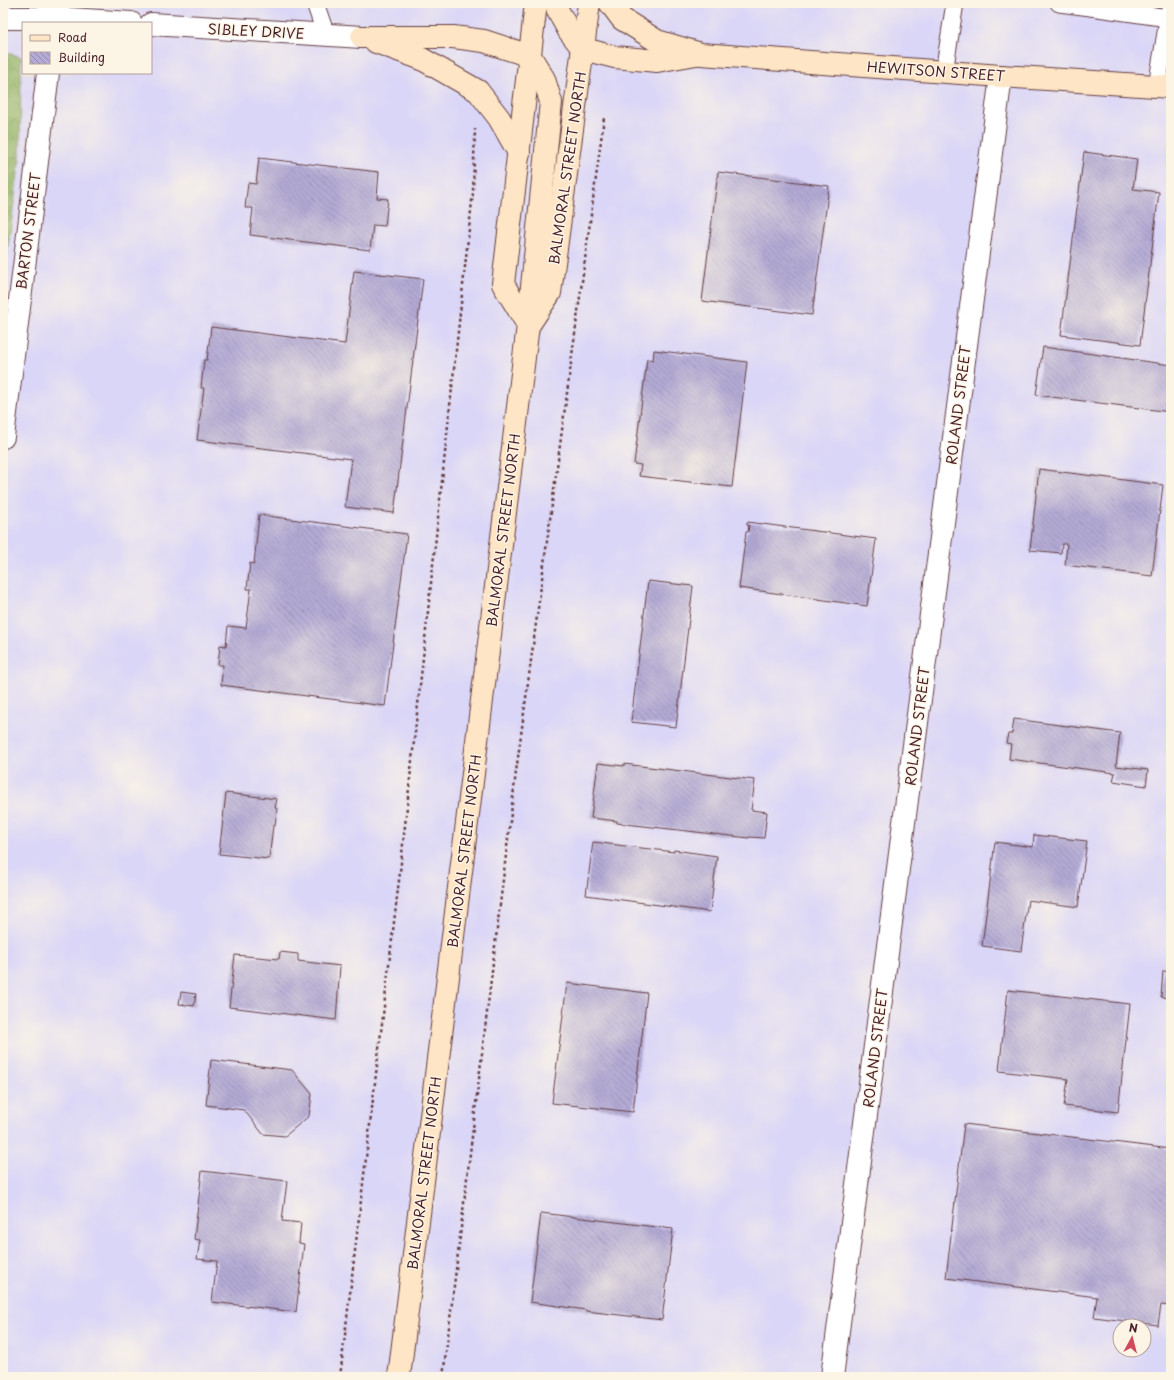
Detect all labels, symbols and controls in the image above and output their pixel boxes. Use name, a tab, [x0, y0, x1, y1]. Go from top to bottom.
street label: SIBLEY DRIVE	[207, 18, 305, 44]
legend	[22, 22, 152, 74]
text: Road	[58, 28, 87, 46]
text: Building	[58, 48, 105, 66]
street label: HEWITSON STREET	[866, 56, 1006, 86]
street label: BALMORAL STREET NORTH	[543, 70, 591, 266]
street label: BARTON STREET	[10, 171, 46, 291]
street label: ROLAND STREET	[940, 344, 976, 466]
street label: BALMORAL STREET NORTH	[481, 432, 525, 628]
street label: ROLAND STREET	[899, 665, 935, 787]
street label: BALMORAL STREET NORTH	[442, 753, 486, 949]
street label: ROLAND STREET	[857, 987, 893, 1109]
street label: BALMORAL STREET NORTH	[402, 1075, 446, 1271]
north arrow	[1112, 1318, 1152, 1358]
text: N	[1128, 1319, 1139, 1337]

